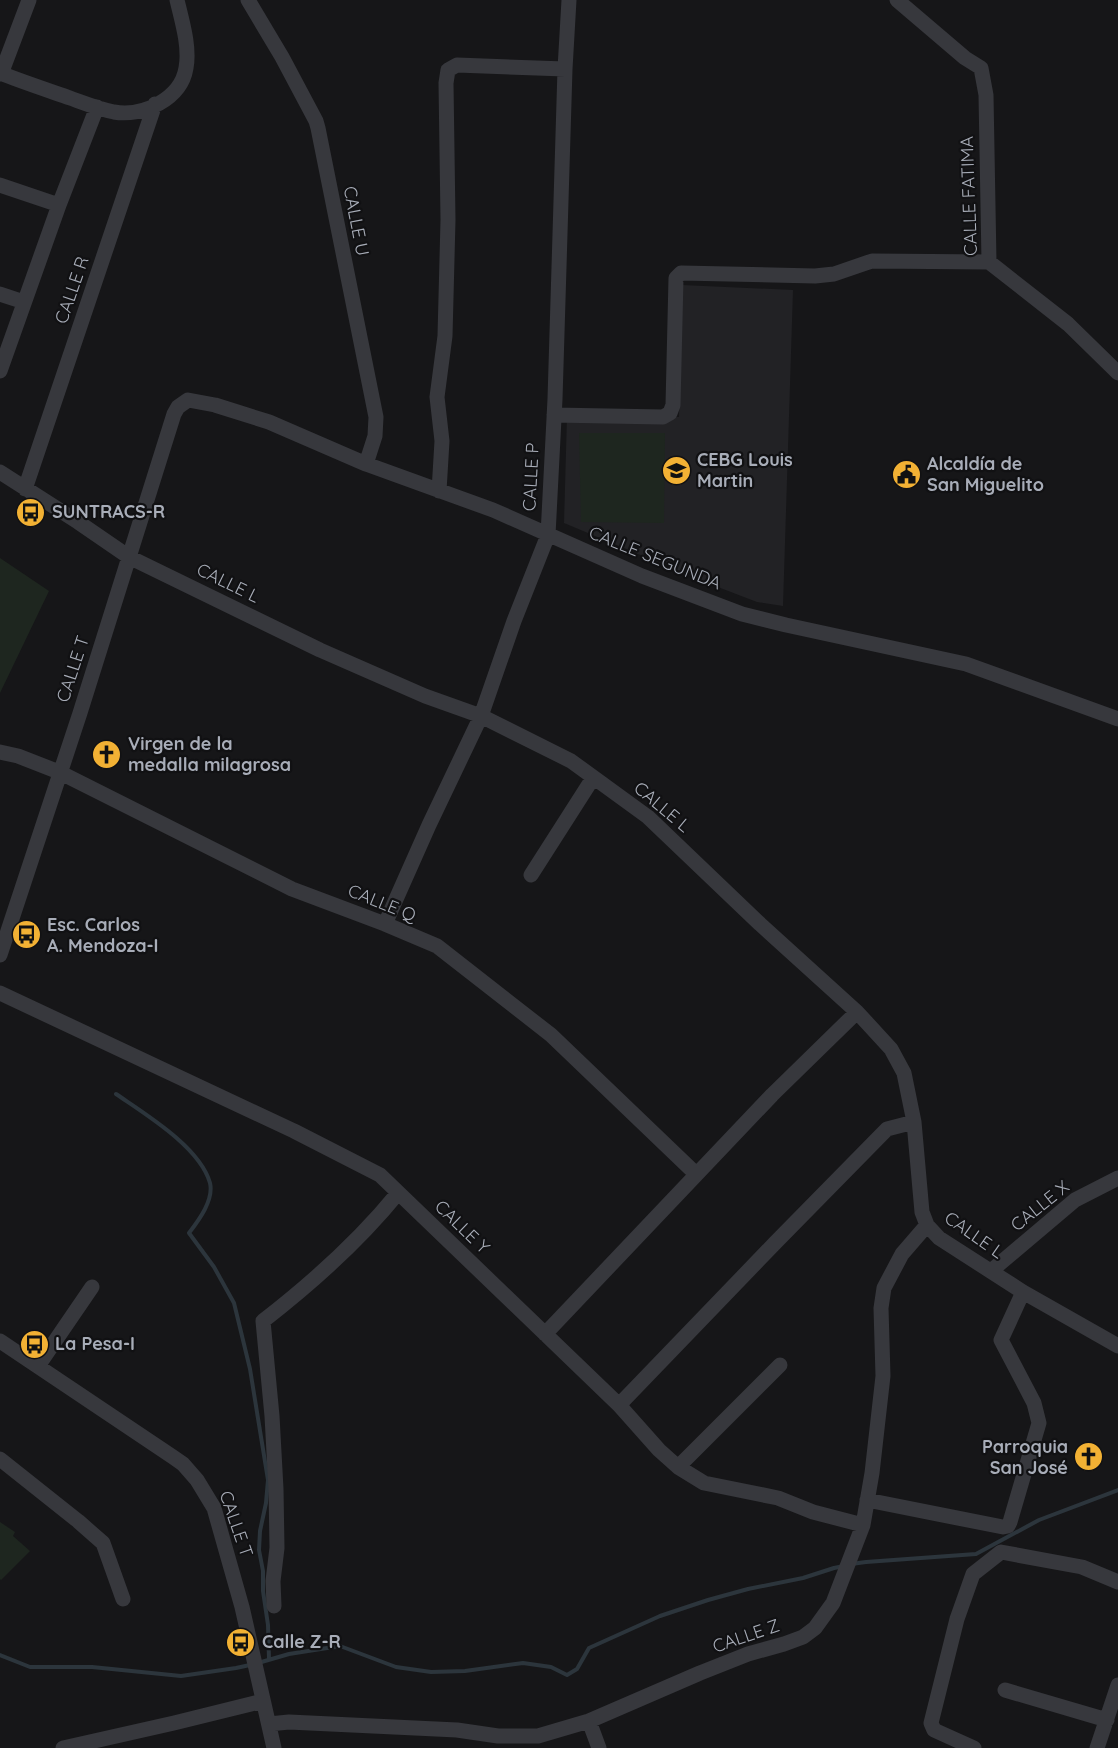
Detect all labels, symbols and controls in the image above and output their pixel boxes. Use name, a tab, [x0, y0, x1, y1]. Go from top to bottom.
street label: CALLE FATIMA	[955, 135, 982, 256]
street label: CALLE U	[338, 184, 375, 258]
street label: CALLE R	[49, 253, 94, 327]
street label: CALLE P	[517, 442, 544, 512]
place label: CEBG Louis Martin	[697, 448, 793, 492]
place label: Alcaldía de San Miguelito	[927, 452, 1044, 496]
school or university icon: CEBG Louis Martin	[660, 454, 692, 486]
public building icon: Alcaldía de San Miguelito	[890, 458, 922, 490]
bus stop icon: SUNTRACS-R	[15, 496, 47, 528]
place label: SUNTRACS-R	[52, 500, 165, 523]
street label: CALLE SEGUNDA	[586, 520, 725, 595]
street label: CALLE L	[193, 557, 264, 608]
street label: CALLE T	[51, 633, 94, 705]
place label: Virgen de la medalla milagrosa	[128, 732, 291, 776]
church icon: Virgen de la medalla milagrosa	[91, 738, 123, 770]
street label: CALLE L	[629, 776, 696, 837]
street label: CALLE Q	[345, 878, 421, 927]
place label: Esc. Carlos A. Mendoza-I	[47, 913, 159, 957]
bus stop icon: Esc. Carlos A. Mendoza-I	[10, 919, 42, 951]
street label: CALLE X	[1006, 1175, 1074, 1236]
street label: CALLE Y	[430, 1195, 495, 1258]
street label: CALLE L	[940, 1206, 1009, 1264]
bus stop icon: La Pesa-I	[18, 1328, 50, 1360]
place label: La Pesa-I	[55, 1332, 135, 1355]
place label: Parroquia San José	[982, 1435, 1068, 1479]
church icon: Parroquia San José	[1073, 1441, 1105, 1473]
street label: CALLE T	[214, 1488, 259, 1560]
street label: CALLE Z	[709, 1613, 782, 1658]
bus stop icon: Calle Z-R	[225, 1626, 257, 1658]
place label: Calle Z-R	[262, 1630, 341, 1653]

